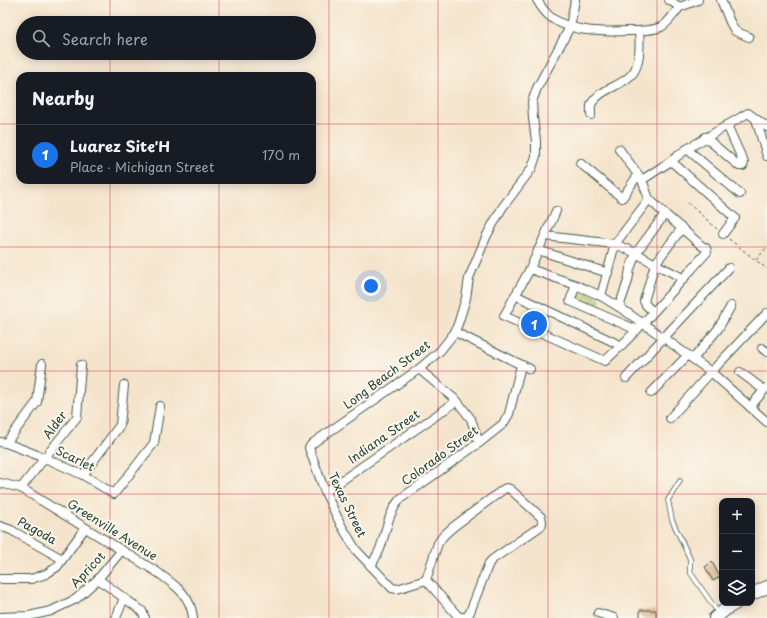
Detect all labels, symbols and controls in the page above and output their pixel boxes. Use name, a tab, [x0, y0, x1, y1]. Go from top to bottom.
search box	[16, 16, 316, 60]
icon: search	[30, 27, 52, 49]
text: Search here	[62, 27, 148, 50]
text: Nearby	[32, 85, 94, 111]
text: Luarez Site'H	[70, 134, 170, 157]
text: 1	[42, 145, 48, 164]
text: 170 m	[262, 145, 300, 164]
text: Place · Michigan Street	[70, 157, 214, 176]
your location	[361, 276, 381, 296]
pin: 1	[521, 309, 547, 339]
street label: Long Beach Street	[339, 335, 434, 413]
street label: Indiana Street	[344, 405, 423, 468]
street label: Alder	[38, 406, 71, 442]
street label: Colorado Street	[397, 421, 482, 489]
street label: Scarlet	[53, 441, 98, 475]
street label: Texas Street	[324, 469, 371, 540]
street label: Greenville Avenue	[64, 494, 161, 564]
map controls	[719, 498, 755, 606]
button: +	[719, 498, 755, 534]
street label: Pagoda	[15, 512, 61, 549]
button: −	[719, 534, 755, 570]
street label: Apricot	[66, 547, 109, 591]
button: layers	[719, 570, 755, 606]

